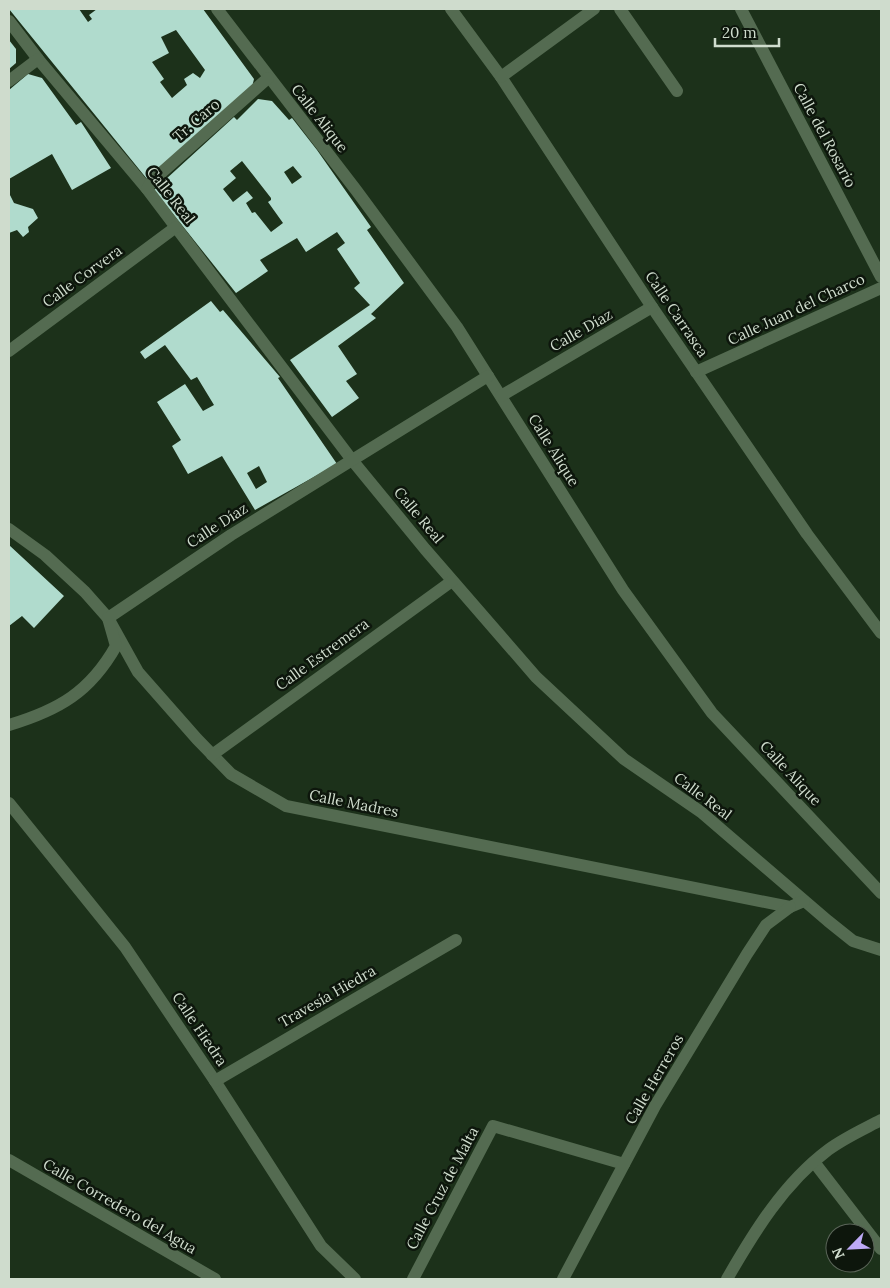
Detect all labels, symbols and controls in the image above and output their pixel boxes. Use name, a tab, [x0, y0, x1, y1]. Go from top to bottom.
scale bar	[715, 15, 779, 47]
text: 20 m	[722, 23, 757, 42]
street label: Calle del Rosario	[789, 79, 861, 191]
street label: Calle Alique	[287, 80, 353, 156]
street label: Tr. Caro	[169, 94, 224, 146]
street label: Calle Real	[143, 162, 199, 228]
street label: Calle Corvera	[38, 241, 126, 311]
street label: Calle Carrasca	[641, 267, 713, 361]
street label: Calle Juan del Charco	[724, 269, 868, 349]
street label: Calle Díaz	[546, 304, 616, 356]
street label: Calle Alique	[524, 410, 584, 490]
street label: Calle Real	[390, 483, 448, 547]
street label: Calle Díaz	[183, 498, 251, 552]
street label: Calle Estremera	[272, 614, 373, 694]
street label: Calle Alique	[756, 737, 826, 809]
street label: Calle Real	[670, 768, 736, 824]
street label: Calle Madres	[308, 785, 400, 821]
street label: Travesía Hiedra	[275, 960, 379, 1031]
street label: Calle Hiedra	[168, 988, 232, 1070]
street label: Calle Herreros	[620, 1030, 688, 1128]
street label: Calle Cruz de Malta	[402, 1123, 482, 1253]
street label: Calle Corredero del Agua	[40, 1154, 200, 1258]
north arrow	[825, 1223, 875, 1273]
text: N	[828, 1245, 849, 1262]

